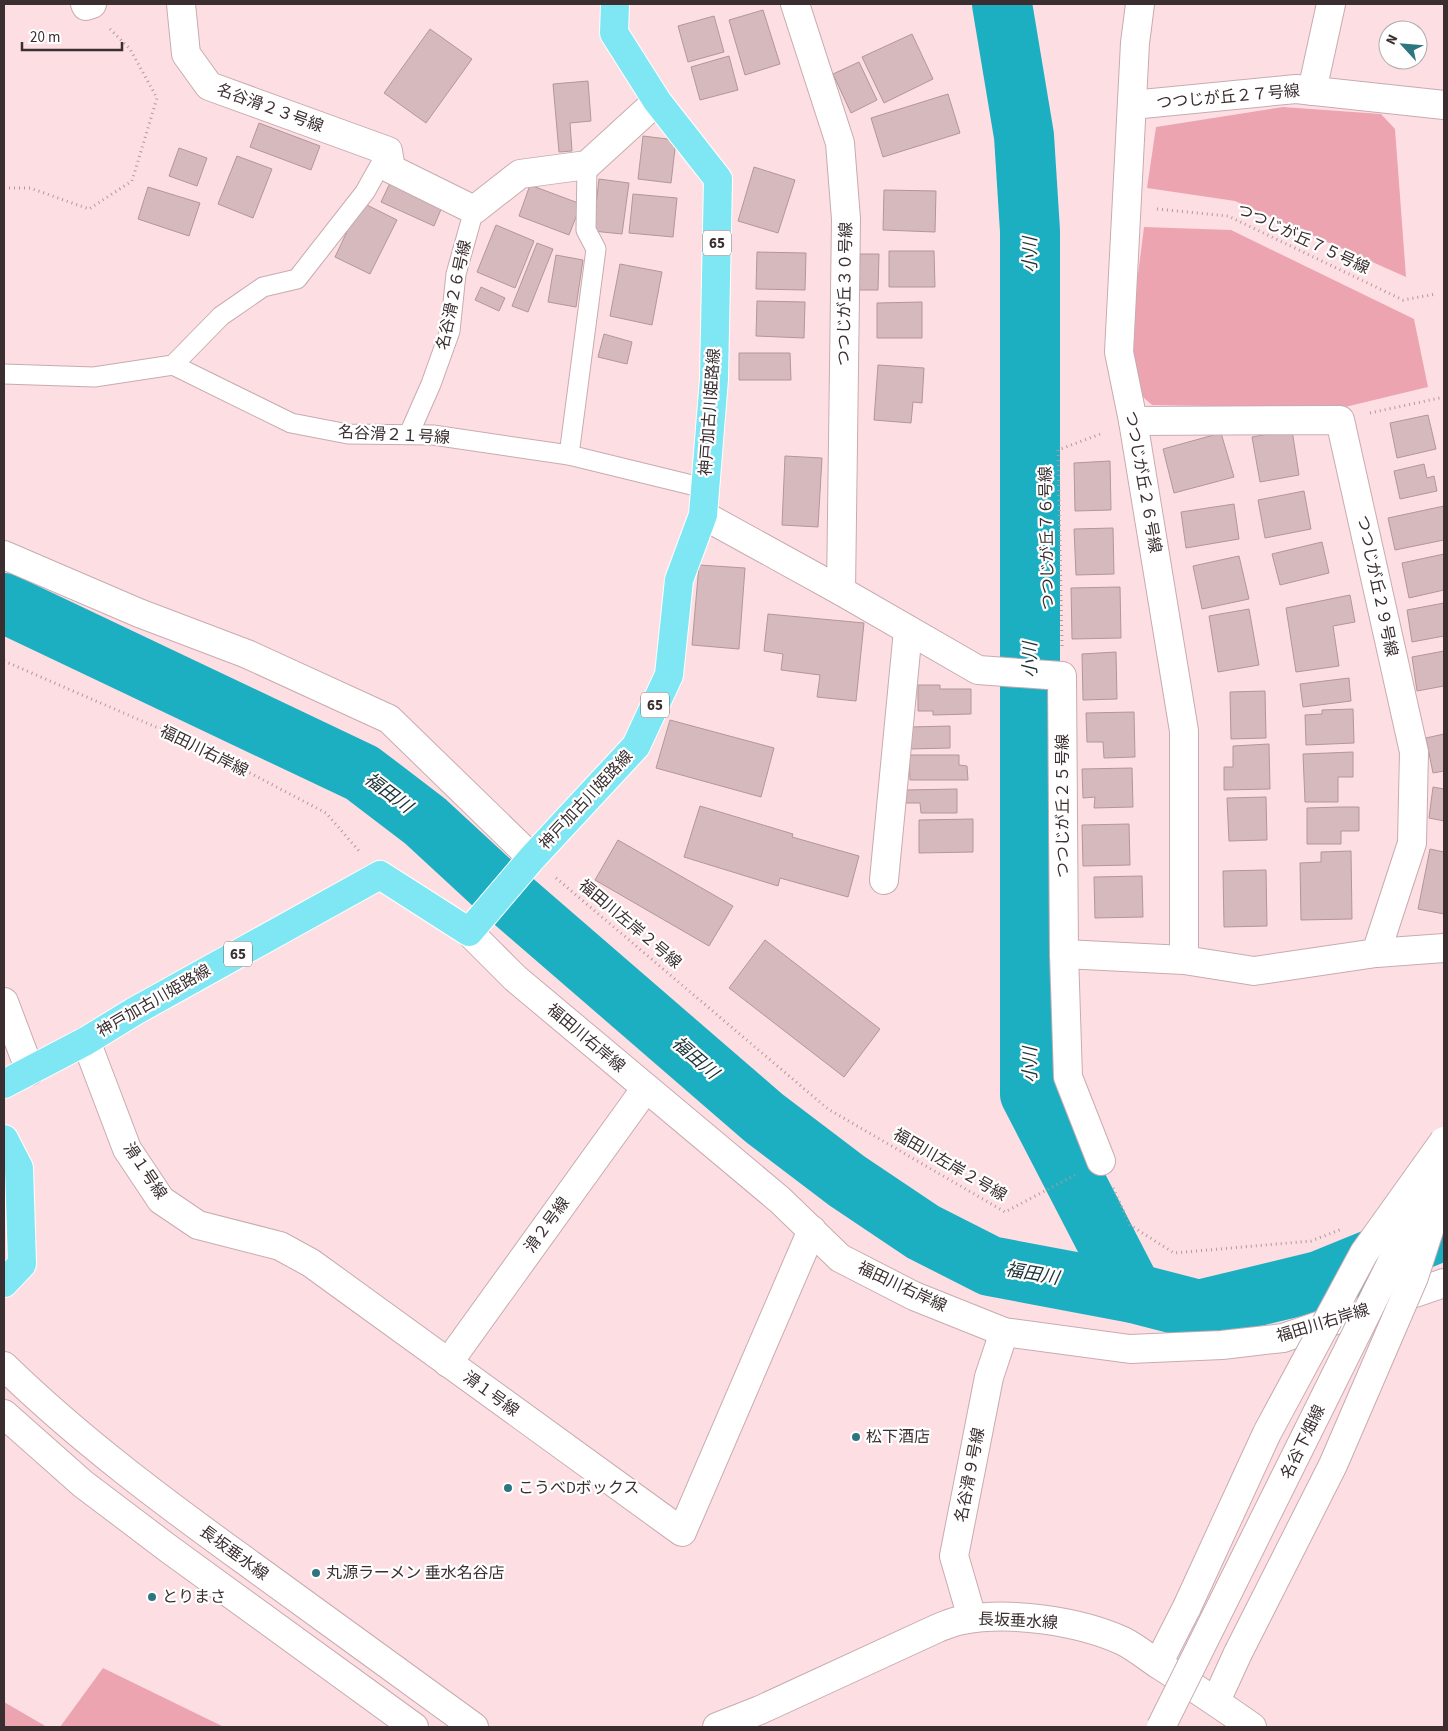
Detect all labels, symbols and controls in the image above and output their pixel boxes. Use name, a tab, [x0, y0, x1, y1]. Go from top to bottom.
scale bar	[22, 20, 122, 52]
north arrow	[1378, 20, 1428, 70]
text: 20 m	[30, 27, 60, 48]
text: N	[1381, 31, 1403, 48]
street label: 名谷滑２３号線	[214, 79, 326, 137]
street label: つつじが丘２７号線	[1155, 80, 1301, 114]
street label: つつじが丘７５号線	[1233, 199, 1373, 279]
street label: つつじが丘３０号線	[833, 222, 857, 366]
road number: 65	[703, 230, 731, 256]
water label: 小川	[1018, 235, 1043, 273]
street label: 名谷滑２６号線	[432, 238, 476, 352]
street label: 神戸加古川姫路線	[695, 347, 725, 477]
street label: つつじが丘２６号線	[1120, 409, 1166, 555]
street label: 名谷滑２１号線	[337, 421, 451, 449]
street label: つつじが丘７６号線	[1035, 466, 1059, 610]
street label: つつじが丘２９号線	[1351, 513, 1403, 659]
water label: 小川	[1018, 640, 1043, 678]
road number: 65	[641, 692, 669, 718]
street label: 福田川右岸線	[156, 720, 252, 782]
street label: つつじが丘２５号線	[1052, 734, 1074, 878]
street label: 神戸加古川姫路線	[534, 746, 638, 854]
water label: 福田川	[359, 767, 419, 820]
street label: 福田川左岸２号線	[574, 874, 686, 974]
road number: 65	[224, 942, 252, 966]
street label: 神戸加古川姫路線	[93, 959, 215, 1043]
street label: 福田川右岸線	[542, 999, 630, 1077]
water label: 福田川	[666, 1031, 725, 1086]
water label: 小川	[1018, 1045, 1043, 1083]
street label: 福田川左岸２号線	[889, 1123, 1011, 1207]
street label: 滑１号線	[118, 1138, 172, 1204]
street label: 滑２号線	[519, 1193, 575, 1257]
street label: 福田川右岸線	[854, 1257, 950, 1317]
water label: 福田川	[1003, 1257, 1063, 1291]
street label: 福田川右岸線	[1274, 1298, 1372, 1348]
street label: 滑１号線	[459, 1366, 523, 1422]
street label: 名谷下畑線	[1276, 1401, 1330, 1483]
place label: 松下酒店	[866, 1426, 930, 1448]
street label: 名谷滑９号線	[950, 1426, 990, 1524]
marker: 松下酒店	[850, 1431, 862, 1443]
place label: こうべDボックス	[518, 1477, 639, 1499]
marker: こうべDボックス	[502, 1482, 514, 1494]
street label: 長坂垂水線	[195, 1521, 273, 1585]
place label: 丸源ラーメン 垂水名谷店	[326, 1562, 505, 1584]
marker: 丸源ラーメン 垂水名谷店	[310, 1567, 322, 1579]
place label: とりまさ	[162, 1586, 226, 1608]
marker: とりまさ	[146, 1591, 158, 1603]
street label: 長坂垂水線	[977, 1608, 1059, 1634]

